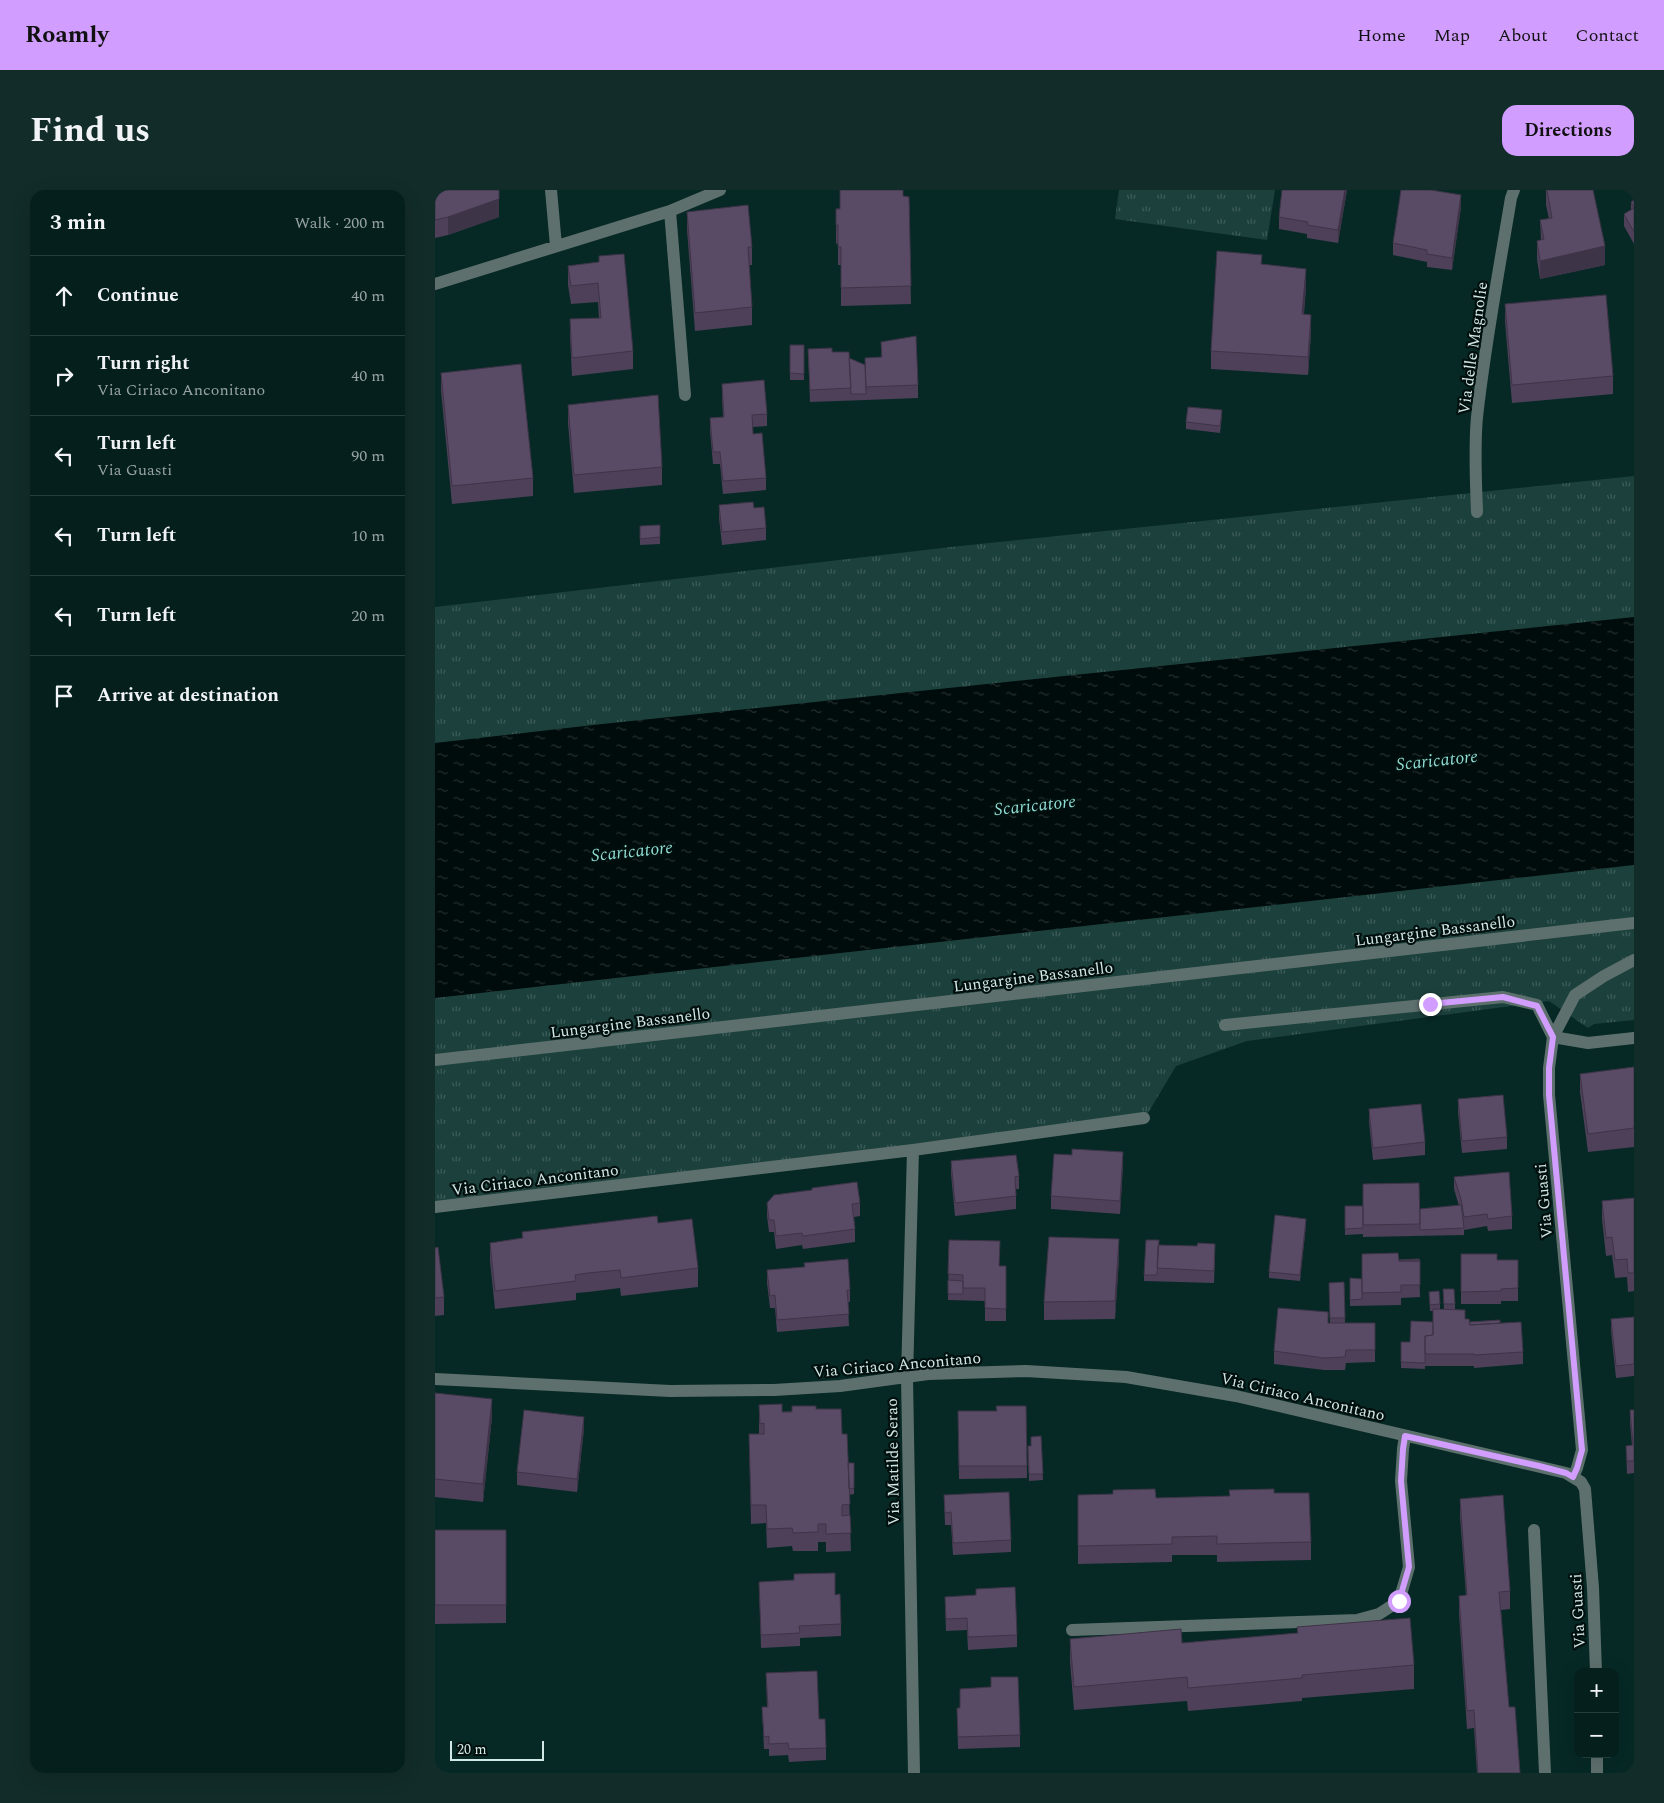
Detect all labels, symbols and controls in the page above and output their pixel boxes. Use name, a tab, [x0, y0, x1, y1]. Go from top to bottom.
text: Roamly	[25, 17, 109, 53]
text: Home	[1357, 22, 1406, 49]
text: Map	[1434, 22, 1470, 49]
text: About	[1498, 22, 1548, 49]
text: Contact	[1576, 22, 1639, 49]
text: Find us	[30, 104, 150, 157]
button: Directions	[1502, 105, 1634, 156]
text: 3 min	[50, 207, 106, 239]
text: Walk · 200 m	[294, 211, 385, 235]
street label: Via delle Magnolie	[1452, 280, 1494, 416]
text: Continue	[97, 281, 179, 310]
icon: ahead	[50, 282, 78, 310]
text: 40 m	[351, 284, 385, 308]
text: Turn right	[97, 349, 190, 378]
icon: right	[50, 362, 78, 390]
text: 40 m	[351, 364, 385, 388]
text: Via Ciriaco Anconitano	[97, 378, 265, 402]
text: Turn left	[97, 429, 176, 458]
icon: left	[50, 442, 78, 470]
text: 90 m	[351, 444, 385, 468]
text: Via Guasti	[97, 458, 172, 482]
text: Turn left	[97, 521, 176, 550]
icon: left	[50, 522, 78, 550]
text: 10 m	[351, 524, 385, 548]
text: Turn left	[97, 601, 176, 630]
icon: left	[50, 602, 78, 630]
text: 20 m	[351, 604, 385, 628]
text: Arrive at destination	[97, 681, 279, 710]
icon: arrive	[50, 682, 78, 710]
water label: Scaricatore	[1395, 743, 1479, 778]
water label: Scaricatore	[993, 788, 1077, 823]
water label: Scaricatore	[590, 834, 674, 869]
street label: Lungargine Bassanello	[1354, 909, 1516, 953]
street label: Lungargine Bassanello	[952, 955, 1114, 999]
route end	[1419, 993, 1442, 1016]
street label: Lungargine Bassanello	[549, 1001, 711, 1045]
street label: Via Ciriaco Anconitano	[450, 1158, 620, 1202]
street label: Via Guasti	[1529, 1162, 1559, 1239]
street label: Via Ciriaco Anconitano	[812, 1346, 982, 1384]
street label: Via Ciriaco Anconitano	[1218, 1366, 1387, 1428]
street label: Via Matilde Serao	[880, 1398, 906, 1526]
street label: Via Guasti	[1564, 1573, 1592, 1649]
route start	[1388, 1590, 1411, 1613]
map controls	[1574, 1668, 1619, 1758]
button: +	[1574, 1668, 1619, 1713]
button: −	[1574, 1713, 1619, 1758]
scale bar	[450, 1738, 544, 1761]
text: 20 m	[457, 1739, 487, 1760]

